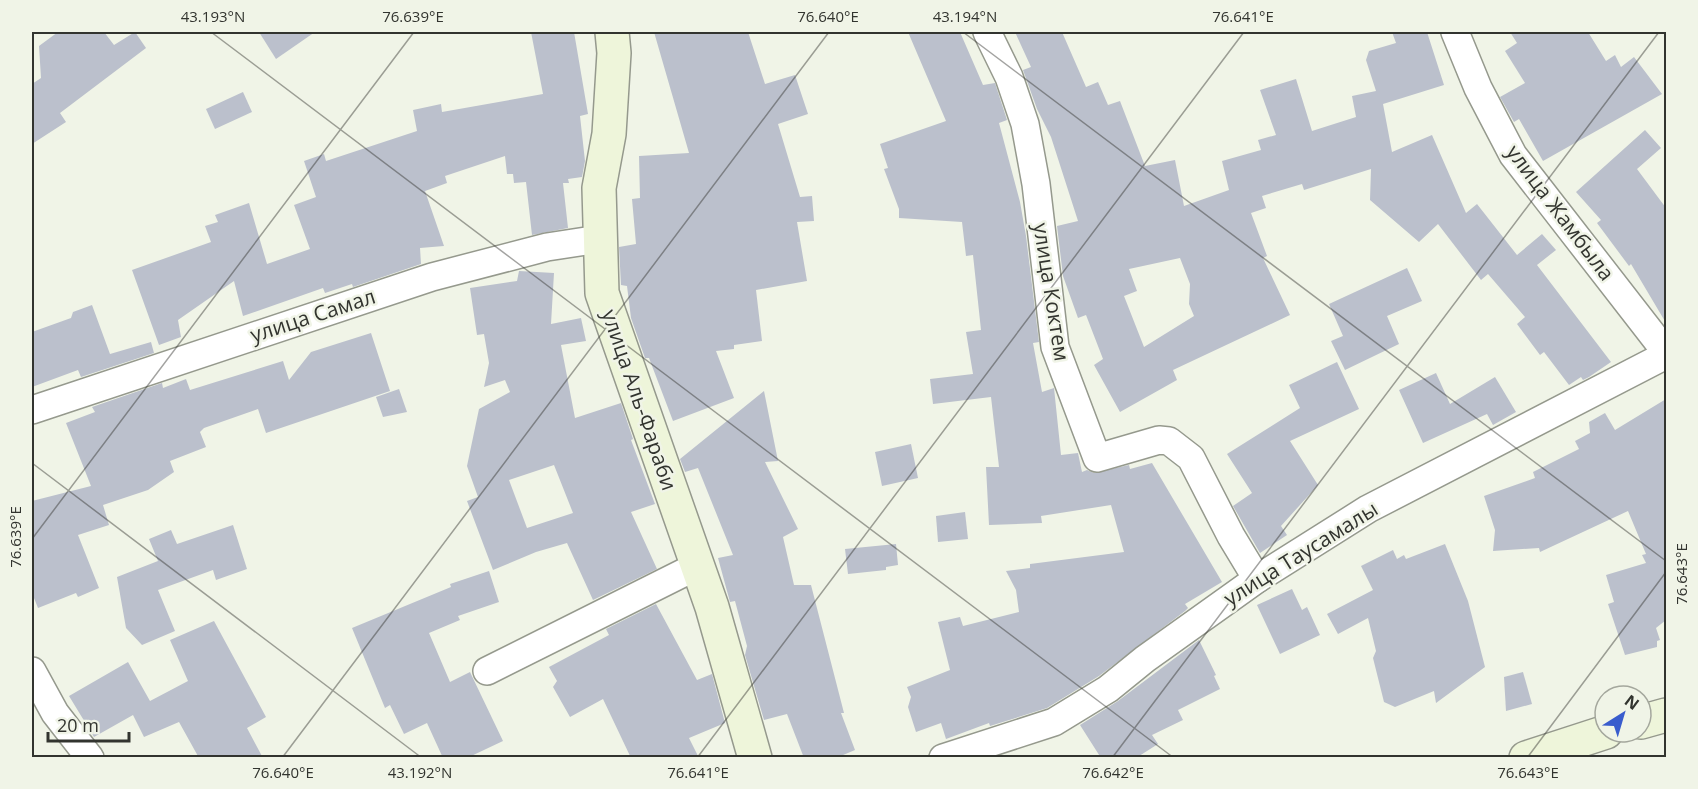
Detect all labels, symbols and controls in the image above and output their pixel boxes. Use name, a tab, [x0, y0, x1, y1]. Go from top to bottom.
text: 43.193°N	[181, 6, 245, 26]
text: 76.639°E	[382, 6, 444, 26]
text: 76.640°E	[797, 6, 859, 26]
text: 43.194°N	[933, 6, 997, 26]
text: 76.641°E	[1212, 6, 1274, 26]
street label: улица Жамбыла	[1501, 139, 1621, 286]
street label: улица Коктем	[1027, 221, 1077, 363]
street label: улица Самал	[246, 282, 379, 348]
street label: улица Аль-Фараби	[596, 306, 684, 494]
street label: улица Таусамалы	[1218, 494, 1383, 612]
text: 76.639°E	[5, 506, 25, 568]
text: 76.643°E	[1671, 543, 1691, 605]
north arrow	[1593, 684, 1653, 744]
text: N	[1620, 689, 1644, 715]
scale bar	[48, 705, 129, 743]
text: 20 m	[57, 713, 99, 737]
text: 76.640°E	[252, 762, 314, 782]
text: 43.192°N	[388, 762, 452, 782]
text: 76.641°E	[667, 762, 729, 782]
text: 76.642°E	[1082, 762, 1144, 782]
text: 76.643°E	[1497, 762, 1559, 782]

